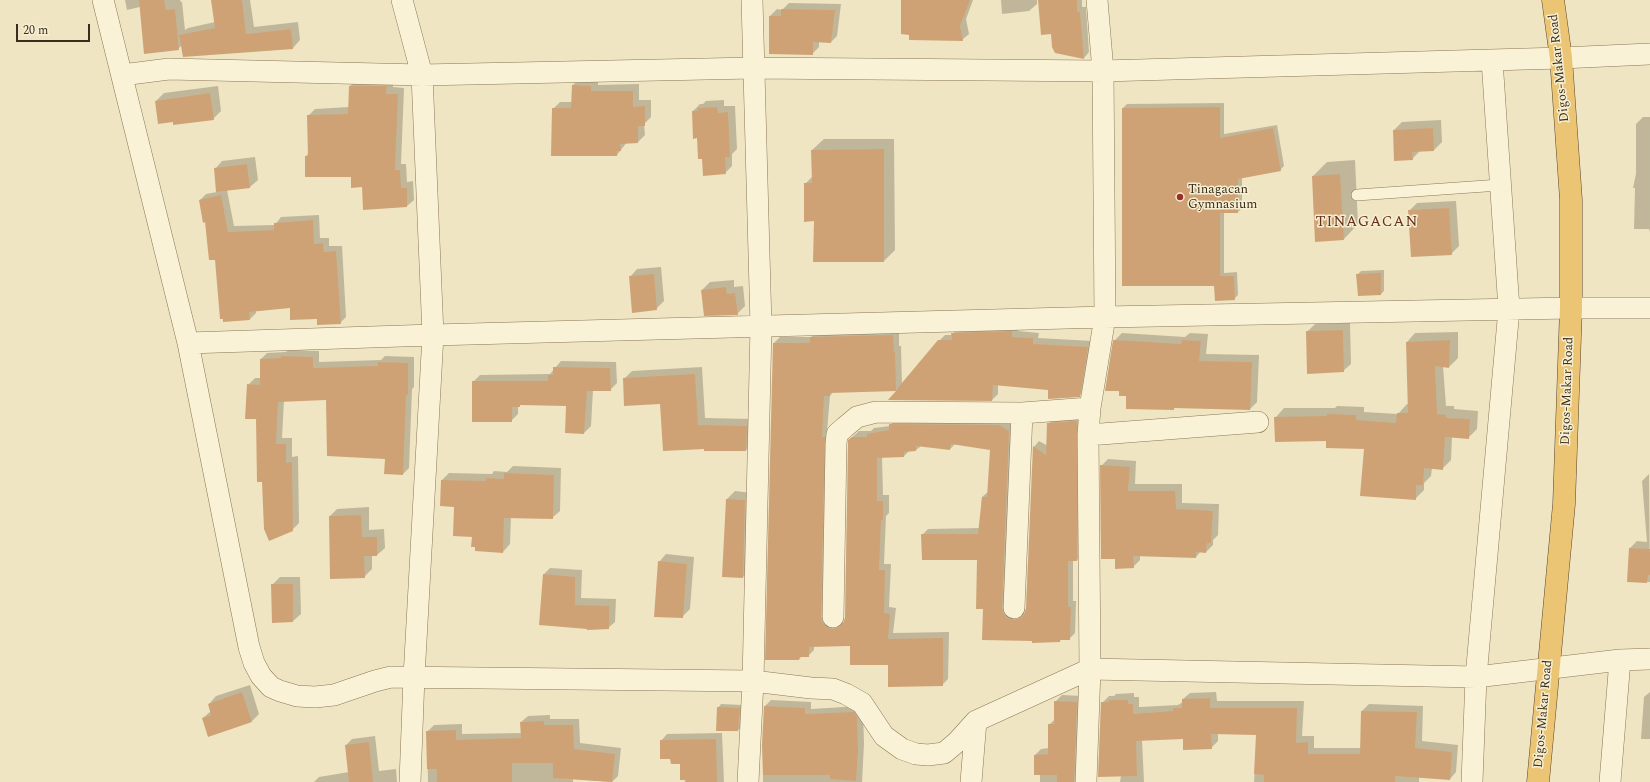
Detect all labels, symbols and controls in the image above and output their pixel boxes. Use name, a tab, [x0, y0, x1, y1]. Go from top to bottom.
street label: Digos-Makar Road	[1547, 13, 1573, 123]
scale bar	[18, 16, 92, 42]
text: 20 m	[23, 21, 48, 40]
place label: Tinagacan Gymnasium	[1188, 182, 1257, 213]
marker: Tinagacan Gymnasium	[1175, 192, 1185, 202]
district label: TINAGACAN	[1315, 214, 1419, 232]
street label: Digos-Makar Road	[1558, 337, 1578, 445]
street label: Digos-Makar Road	[1532, 659, 1556, 769]

